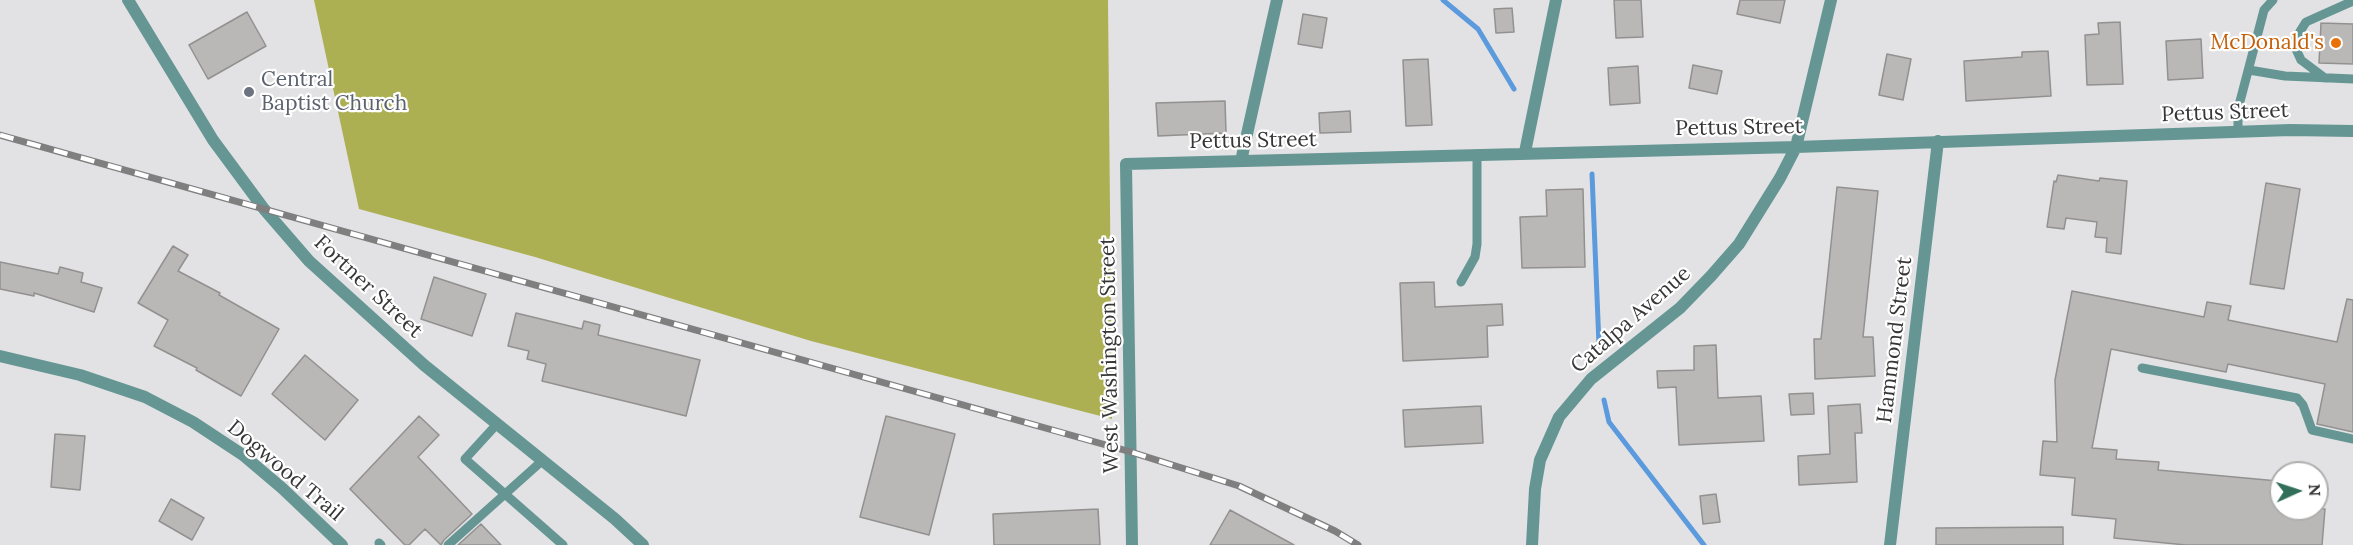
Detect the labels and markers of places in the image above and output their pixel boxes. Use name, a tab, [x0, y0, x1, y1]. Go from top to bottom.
place label: McDonald's	[2210, 30, 2324, 56]
marker: McDonald's	[2329, 36, 2343, 50]
place label: Central Baptist Church	[261, 67, 407, 117]
marker: Central Baptist Church	[242, 85, 256, 99]

